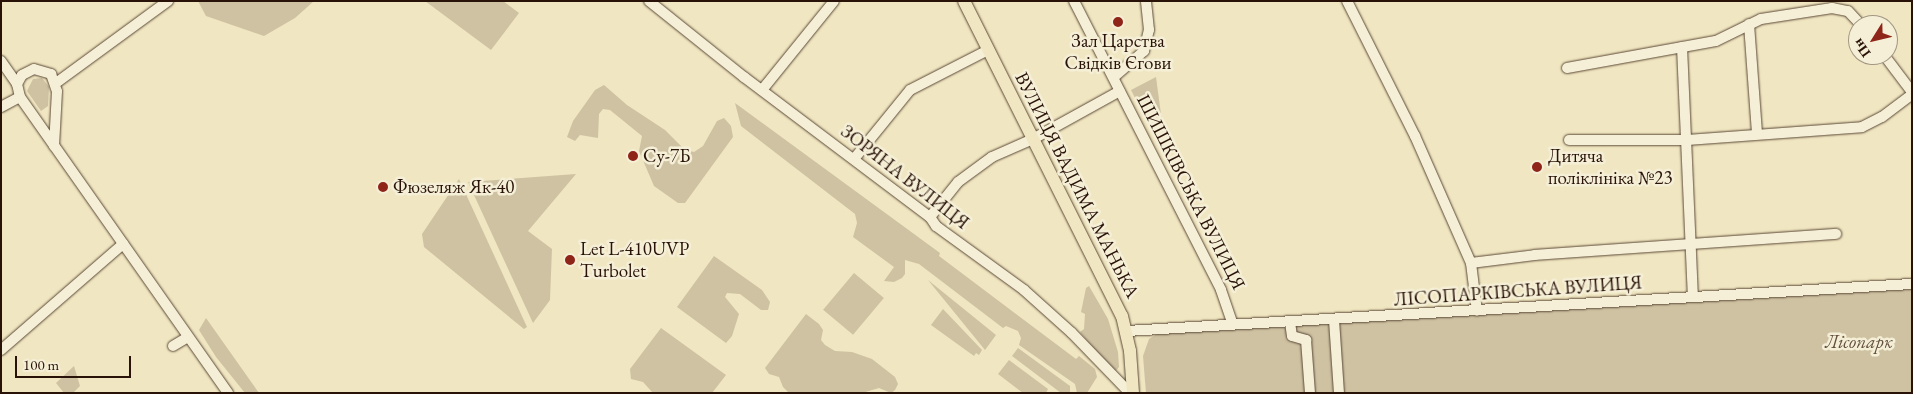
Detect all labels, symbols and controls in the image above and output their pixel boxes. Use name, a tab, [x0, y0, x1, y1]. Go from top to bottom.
north arrow	[1848, 15, 1898, 65]
marker: Зал Царства Свідків Єгови	[1112, 16, 1124, 28]
place label: Зал Царства Свідків Єгови	[1064, 30, 1172, 74]
text: Пн	[1849, 35, 1875, 61]
street label: ВУЛИЦЯ ВАДИМА МАНЬКА	[1010, 68, 1144, 302]
street label: ШИШКІВСЬКА ВУЛИЦЯ	[1132, 91, 1250, 293]
street label: ЗОРЯНА ВУЛИЦЯ	[836, 120, 974, 234]
place label: Су-7Б	[643, 145, 690, 167]
place label: Дитяча поліклініка №23	[1548, 145, 1673, 189]
marker: Су-7Б	[627, 150, 639, 162]
marker: Дитяча поліклініка №23	[1530, 160, 1544, 174]
place label: Фюзеляж Як-40	[393, 176, 514, 198]
marker: Фюзеляж Як-40	[377, 181, 389, 193]
place label: Let L-410UVP Turbolet	[580, 238, 689, 282]
marker: Let L-410UVP Turbolet	[564, 254, 576, 266]
street label: ЛІСОПАРКІВСЬКА ВУЛИЦЯ	[1393, 271, 1643, 311]
park label: Лісопарк	[1825, 331, 1893, 353]
scale bar	[18, 346, 134, 378]
text: 100 m	[23, 355, 59, 374]

